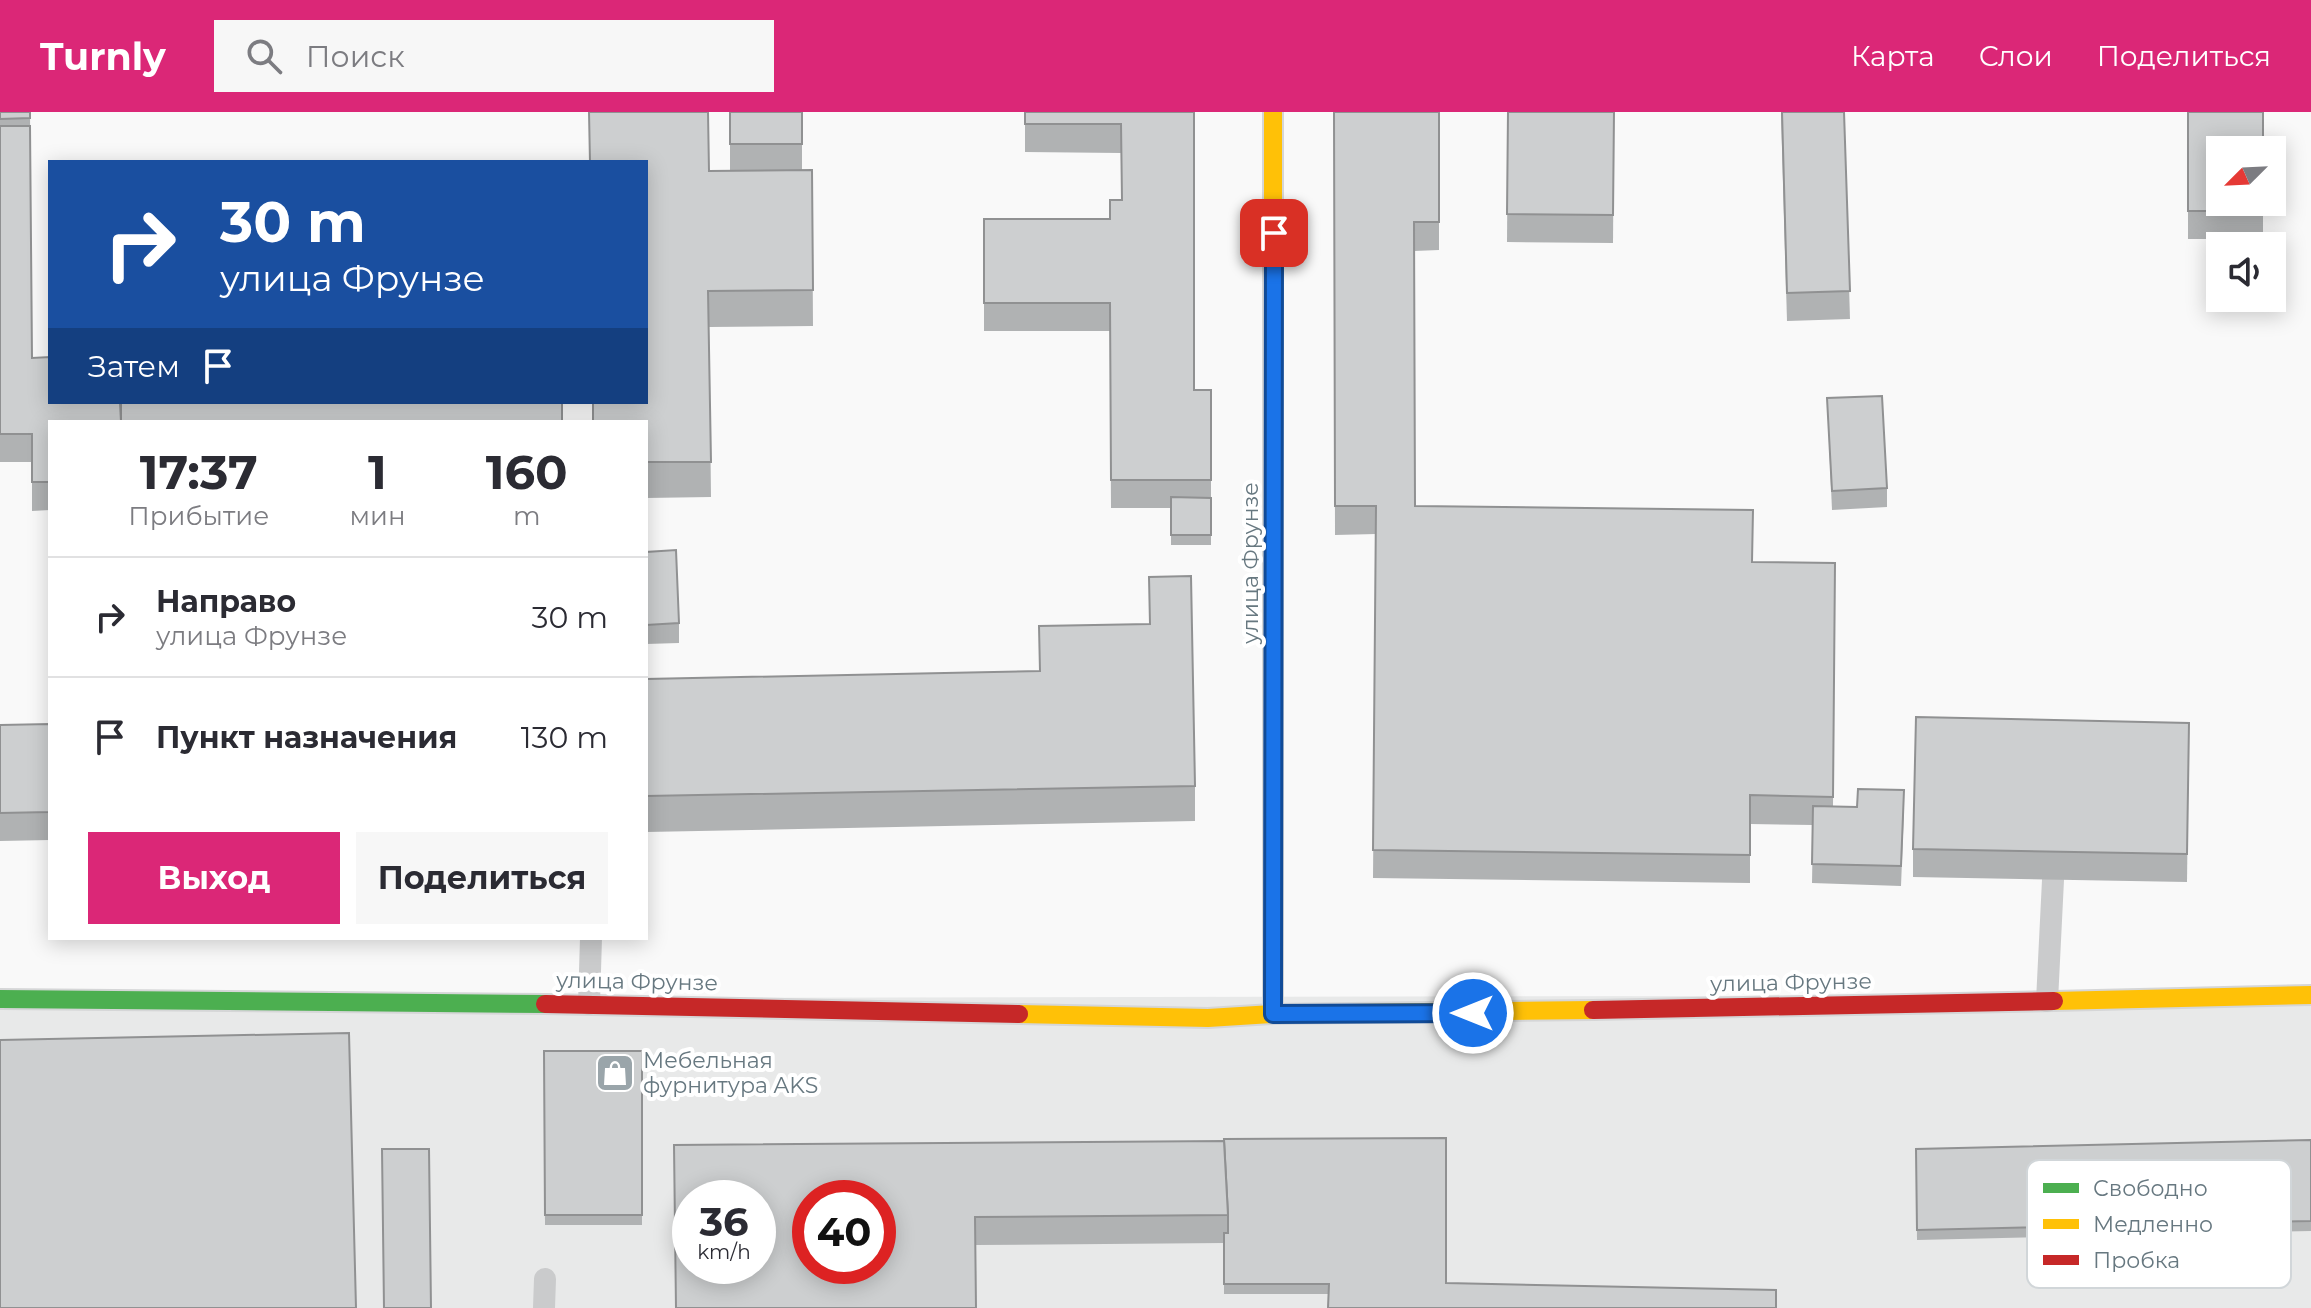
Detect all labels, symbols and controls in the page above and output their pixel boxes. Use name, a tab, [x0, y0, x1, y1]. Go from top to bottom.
search box	[214, 20, 774, 92]
text: Turnly	[40, 33, 166, 80]
icon: search	[242, 34, 286, 78]
text: Поиск	[306, 38, 405, 75]
text: Карта	[1851, 39, 1935, 73]
text: Слои	[1979, 39, 2053, 73]
text: Поделиться	[2097, 39, 2271, 73]
north arrow	[2206, 136, 2286, 216]
map controls	[2206, 136, 2286, 312]
text: 30 m	[220, 188, 366, 256]
icon: right	[88, 192, 192, 296]
pin	[1240, 199, 1308, 267]
icon: arrive	[1252, 211, 1296, 255]
button: sound	[2206, 232, 2286, 312]
text: улица Фрунзе	[220, 256, 485, 300]
icon: arrive	[196, 344, 240, 388]
text: Затем	[88, 348, 180, 385]
text: 17:37	[140, 443, 258, 501]
text: 1	[368, 443, 387, 501]
text: 160	[486, 443, 568, 501]
street label: улица Фрунзе	[1237, 482, 1264, 645]
text: Прибытие	[128, 500, 269, 532]
text: мин	[349, 500, 405, 532]
text: m	[513, 500, 541, 532]
text: Направо	[156, 583, 296, 620]
icon: right	[88, 595, 132, 639]
text: 30 m	[532, 599, 608, 636]
text: улица Фрунзе	[156, 620, 347, 652]
icon: arrive	[88, 715, 132, 759]
text: Пункт назначения	[156, 719, 457, 756]
text: 130 m	[521, 719, 608, 756]
button: Выход	[88, 832, 340, 924]
button: Поделиться	[356, 832, 608, 924]
street label: улица Фрунзе	[555, 967, 718, 996]
street label: улица Фрунзе	[1709, 968, 1872, 997]
position arrow	[1431, 971, 1515, 1055]
place label: Мебельная фурнитура AKS	[643, 1047, 818, 1099]
shop icon: Мебельная фурнитура AKS	[594, 1052, 636, 1094]
legend	[2027, 1160, 2291, 1288]
text: Свободно	[2093, 1175, 2208, 1202]
speed limit sign: 40	[792, 1180, 896, 1284]
text: 36	[699, 1197, 749, 1246]
text: Медленно	[2093, 1211, 2213, 1238]
text: km/h	[697, 1240, 751, 1264]
text: Пробка	[2093, 1247, 2180, 1274]

